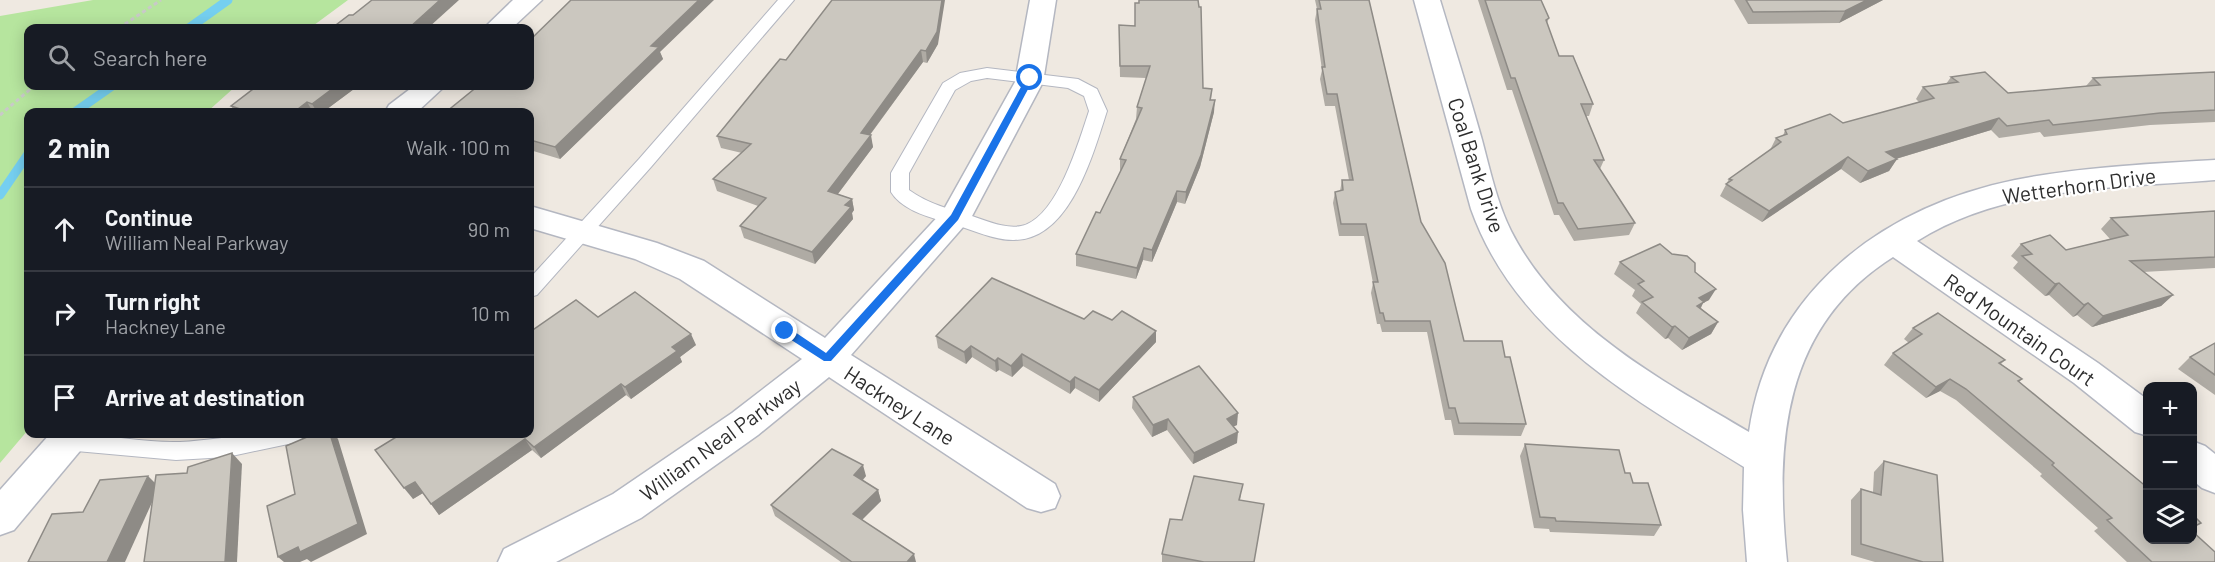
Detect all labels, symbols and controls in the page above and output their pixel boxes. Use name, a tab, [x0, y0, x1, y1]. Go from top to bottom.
search box	[24, 24, 534, 90]
icon: search	[45, 41, 78, 74]
text: Search here	[93, 44, 207, 70]
route start	[1016, 64, 1042, 90]
street label: Coal Bank Drive	[1443, 94, 1511, 236]
text: 2 min	[48, 132, 110, 163]
text: Walk · 100 m	[406, 135, 510, 159]
street label: Wetterhorn Drive	[2001, 162, 2157, 208]
text: Continue	[105, 204, 193, 230]
icon: ahead	[48, 213, 81, 246]
text: 90 m	[468, 217, 510, 241]
text: William Neal Parkway	[105, 230, 288, 254]
street label: Red Mountain Court	[1940, 267, 2100, 391]
text: Turn right	[105, 288, 200, 314]
icon: right	[48, 297, 81, 330]
text: 10 m	[471, 301, 510, 325]
text: Hackney Lane	[105, 314, 226, 338]
route end	[771, 317, 797, 343]
street label: Hackney Lane	[840, 360, 960, 450]
street label: William Neal Parkway	[635, 372, 806, 506]
icon: arrive	[48, 381, 81, 414]
map controls	[2143, 382, 2197, 544]
button: +	[2143, 382, 2197, 436]
text: Arrive at destination	[105, 384, 304, 410]
button: −	[2143, 436, 2197, 490]
button: layers	[2143, 490, 2197, 544]

